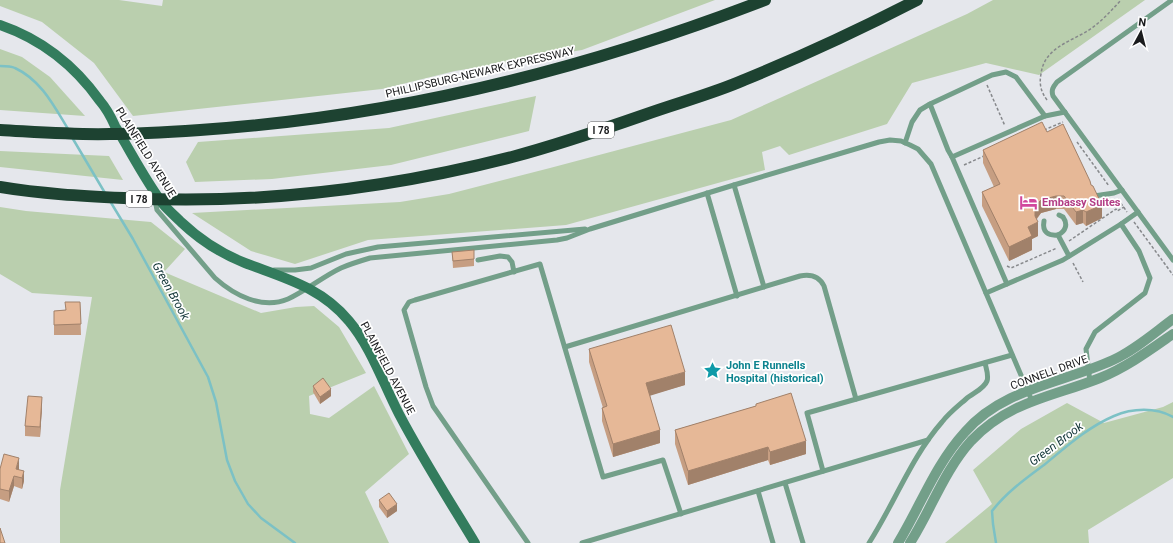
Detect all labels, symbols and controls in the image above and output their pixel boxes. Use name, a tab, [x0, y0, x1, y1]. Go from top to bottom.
north arrow	[1121, 12, 1161, 52]
text: N	[1138, 16, 1147, 30]
street label: PHILLIPSBURG-NEWARK EXPRESSWAY	[384, 44, 576, 101]
street label: PLAINFIELD AVENUE	[113, 105, 178, 200]
road number: I 78	[588, 122, 614, 138]
road number: I 78	[126, 191, 152, 207]
hotel icon: Embassy Suites	[1019, 192, 1039, 212]
place label: Embassy Suites	[1042, 196, 1121, 209]
water label: Green Brook	[149, 260, 193, 323]
street label: PLAINFIELD AVENUE	[358, 320, 418, 417]
street label: CONNELL DRIVE	[1009, 352, 1090, 393]
place label: John E Runnells Hospital (historical)	[726, 359, 824, 385]
place icon: John E Runnells Hospital (historical)	[703, 361, 723, 381]
water label: Green Brook	[1026, 419, 1087, 469]

